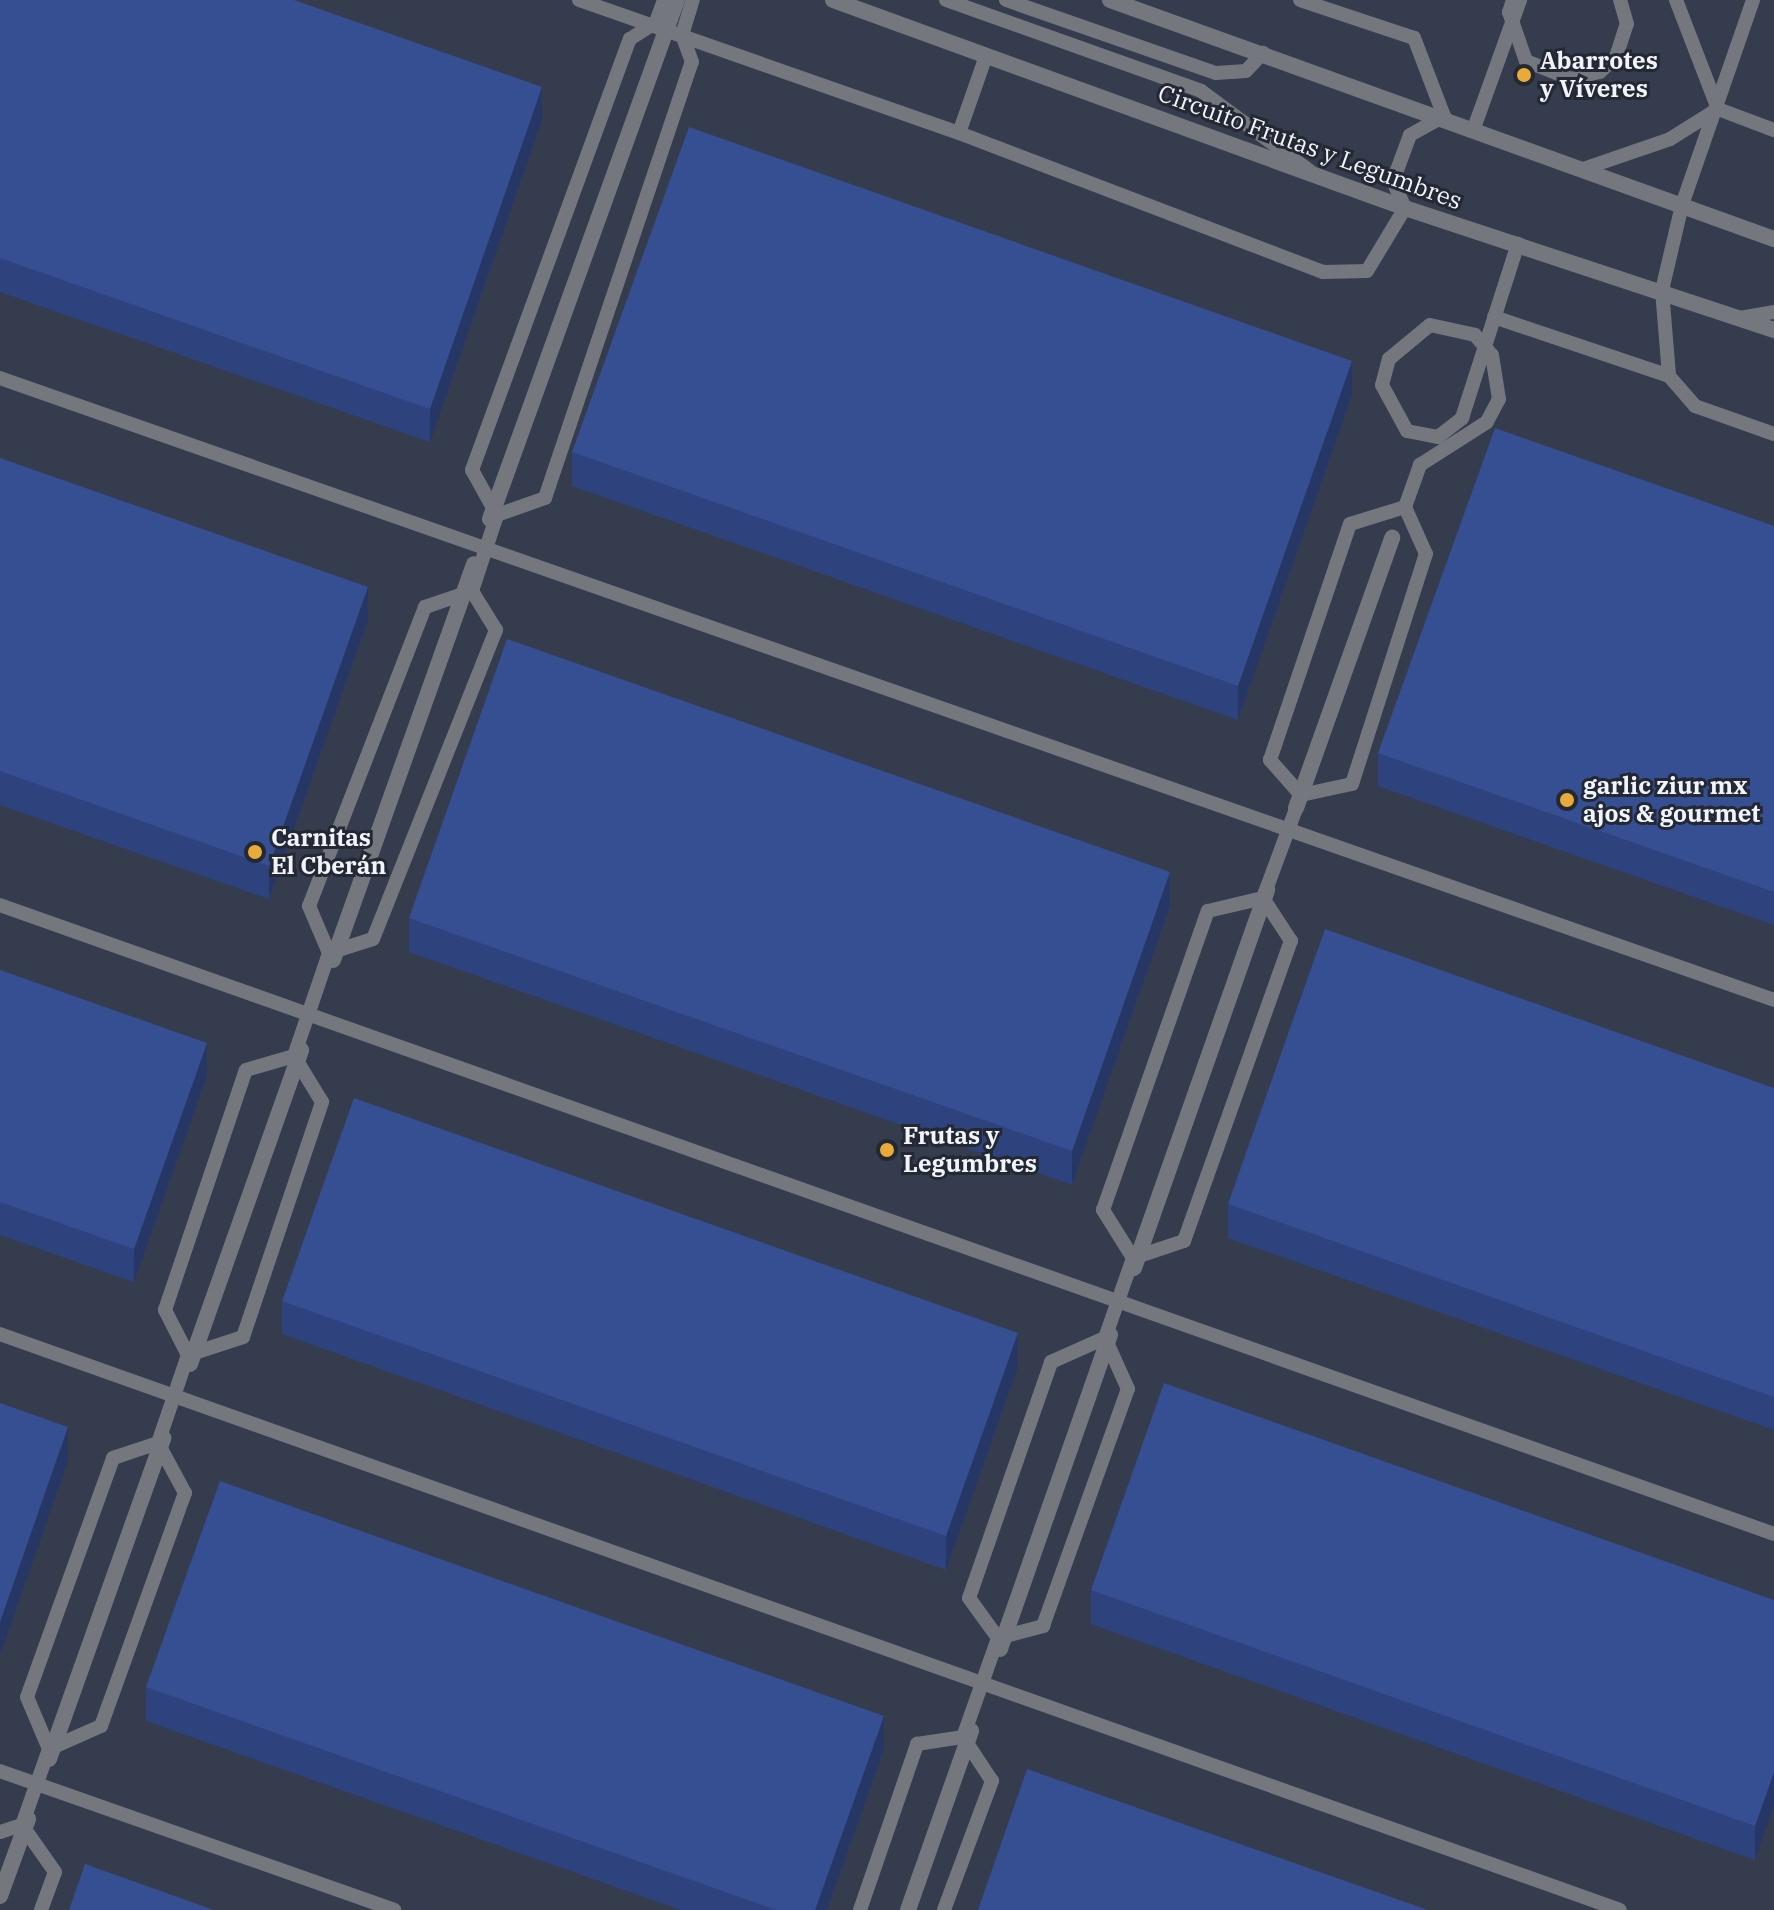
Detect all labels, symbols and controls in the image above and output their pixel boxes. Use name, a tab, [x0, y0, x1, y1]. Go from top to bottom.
place label: Abarrotes y Víveres	[1540, 47, 1658, 103]
marker: Abarrotes y Víveres	[1515, 66, 1533, 84]
street label: Circuito Frutas y Legumbres	[1154, 79, 1466, 215]
place label: garlic ziur mx ajos & gourmet	[1583, 772, 1760, 828]
marker: garlic ziur mx ajos & gourmet	[1558, 791, 1576, 809]
place label: Carnitas El Cberán	[271, 824, 386, 880]
marker: Carnitas El Cberán	[246, 843, 264, 861]
place label: Frutas y Legumbres	[903, 1122, 1037, 1178]
marker: Frutas y Legumbres	[878, 1141, 896, 1159]

